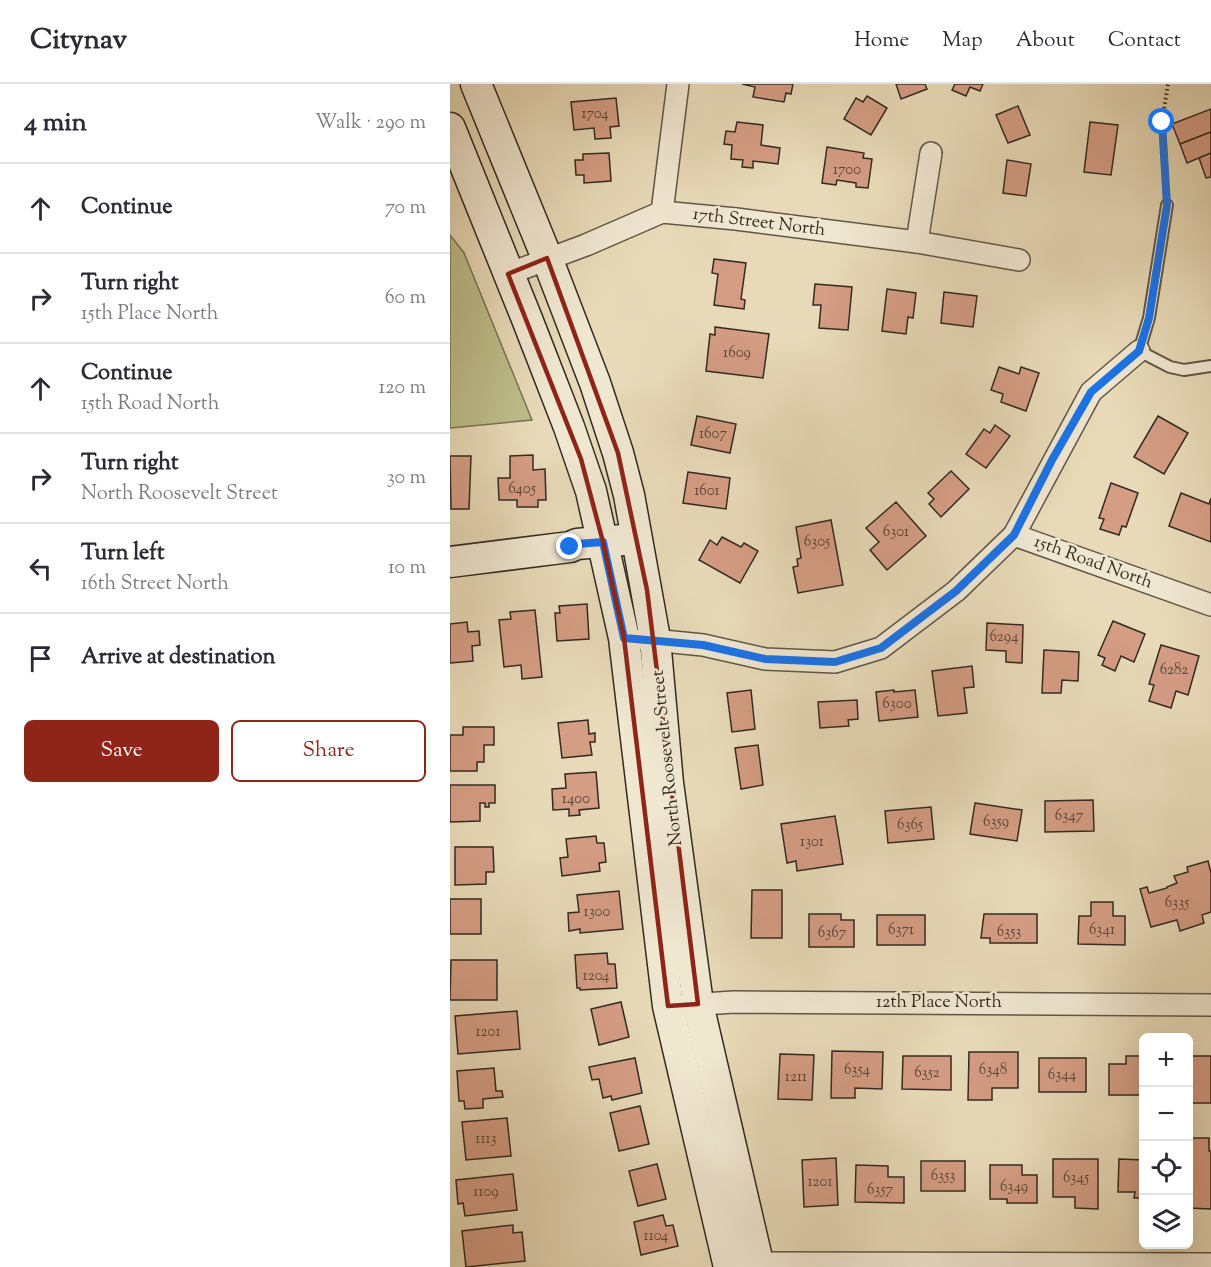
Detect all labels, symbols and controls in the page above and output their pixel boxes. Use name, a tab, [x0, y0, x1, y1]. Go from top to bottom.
text: Citynav	[30, 21, 127, 61]
text: Home	[854, 26, 909, 56]
text: Map	[942, 26, 983, 56]
text: About	[1016, 26, 1075, 56]
text: Contact	[1108, 26, 1181, 56]
house number: 1704	[581, 104, 609, 125]
text: 4 min	[24, 105, 87, 142]
route start	[1148, 108, 1174, 134]
text: Walk · 290 m	[315, 109, 426, 138]
house number: 1700	[833, 160, 861, 181]
icon: ahead	[24, 192, 57, 225]
text: Continue	[81, 192, 172, 224]
text: 70 m	[385, 194, 426, 223]
street label: 17th Street North	[691, 202, 827, 244]
text: Turn right	[81, 268, 178, 300]
icon: right	[24, 282, 57, 315]
text: 60 m	[385, 284, 426, 313]
text: 15th Place North	[81, 300, 219, 329]
house number: 1609	[723, 343, 751, 364]
text: Continue	[81, 358, 172, 390]
icon: ahead	[24, 372, 57, 405]
text: 120 m	[378, 374, 426, 403]
text: 15th Road North	[81, 390, 219, 419]
house number: 1607	[699, 424, 727, 445]
text: Turn right	[81, 448, 178, 480]
icon: right	[24, 462, 57, 495]
text: 30 m	[387, 464, 426, 493]
house number: 6405	[508, 479, 536, 500]
text: North Roosevelt Street	[81, 480, 278, 509]
house number: 1601	[694, 481, 720, 502]
house number: 6301	[883, 522, 909, 543]
street label: 15th Road North	[1030, 529, 1156, 597]
house number: 6305	[804, 532, 830, 553]
route end	[556, 533, 582, 559]
text: Turn left	[81, 538, 164, 570]
icon: left	[24, 552, 57, 585]
text: 10 m	[388, 554, 426, 583]
text: 16th Street North	[81, 570, 229, 599]
house number: 6294	[989, 627, 1019, 648]
icon: arrive	[24, 642, 57, 675]
text: Arrive at destination	[81, 642, 276, 674]
house number: 6282	[1160, 660, 1188, 681]
street label: North Roosevelt Street	[646, 669, 690, 847]
house number: 6300	[882, 694, 912, 715]
button: Save	[24, 720, 219, 782]
button: Share	[231, 720, 426, 782]
house number: 1400	[562, 789, 590, 810]
house number: 6347	[1055, 806, 1084, 827]
house number: 6359	[983, 812, 1009, 833]
house number: 6365	[897, 815, 923, 836]
house number: 1301	[800, 832, 824, 853]
house number: 6335	[1165, 893, 1189, 914]
house number: 1300	[584, 902, 611, 923]
house number: 6371	[888, 920, 914, 941]
house number: 6341	[1089, 920, 1115, 941]
house number: 6353	[997, 922, 1021, 943]
house number: 6367	[818, 923, 847, 944]
house number: 1204	[583, 966, 610, 987]
street label: 12th Place North	[876, 990, 1002, 1016]
house number: 1201	[475, 1022, 501, 1043]
map controls	[1139, 1033, 1193, 1249]
button: +	[1139, 1033, 1193, 1087]
house number: 6354	[844, 1060, 871, 1081]
house number: 6348	[979, 1060, 1007, 1081]
house number: 6352	[914, 1063, 940, 1084]
house number: 6344	[1048, 1065, 1077, 1086]
house number: 1211	[785, 1067, 807, 1088]
button: −	[1139, 1087, 1193, 1141]
house number: 1113	[475, 1129, 497, 1150]
button: locate	[1139, 1141, 1193, 1195]
house number: 6353	[931, 1166, 955, 1187]
house number: 6345	[1063, 1168, 1089, 1189]
house number: 1201	[807, 1172, 833, 1193]
house number: 6349	[1000, 1177, 1028, 1198]
house number: 6357	[867, 1180, 894, 1201]
house number: 1109	[473, 1182, 499, 1203]
button: layers	[1139, 1195, 1193, 1249]
house number: 1104	[644, 1226, 669, 1247]

